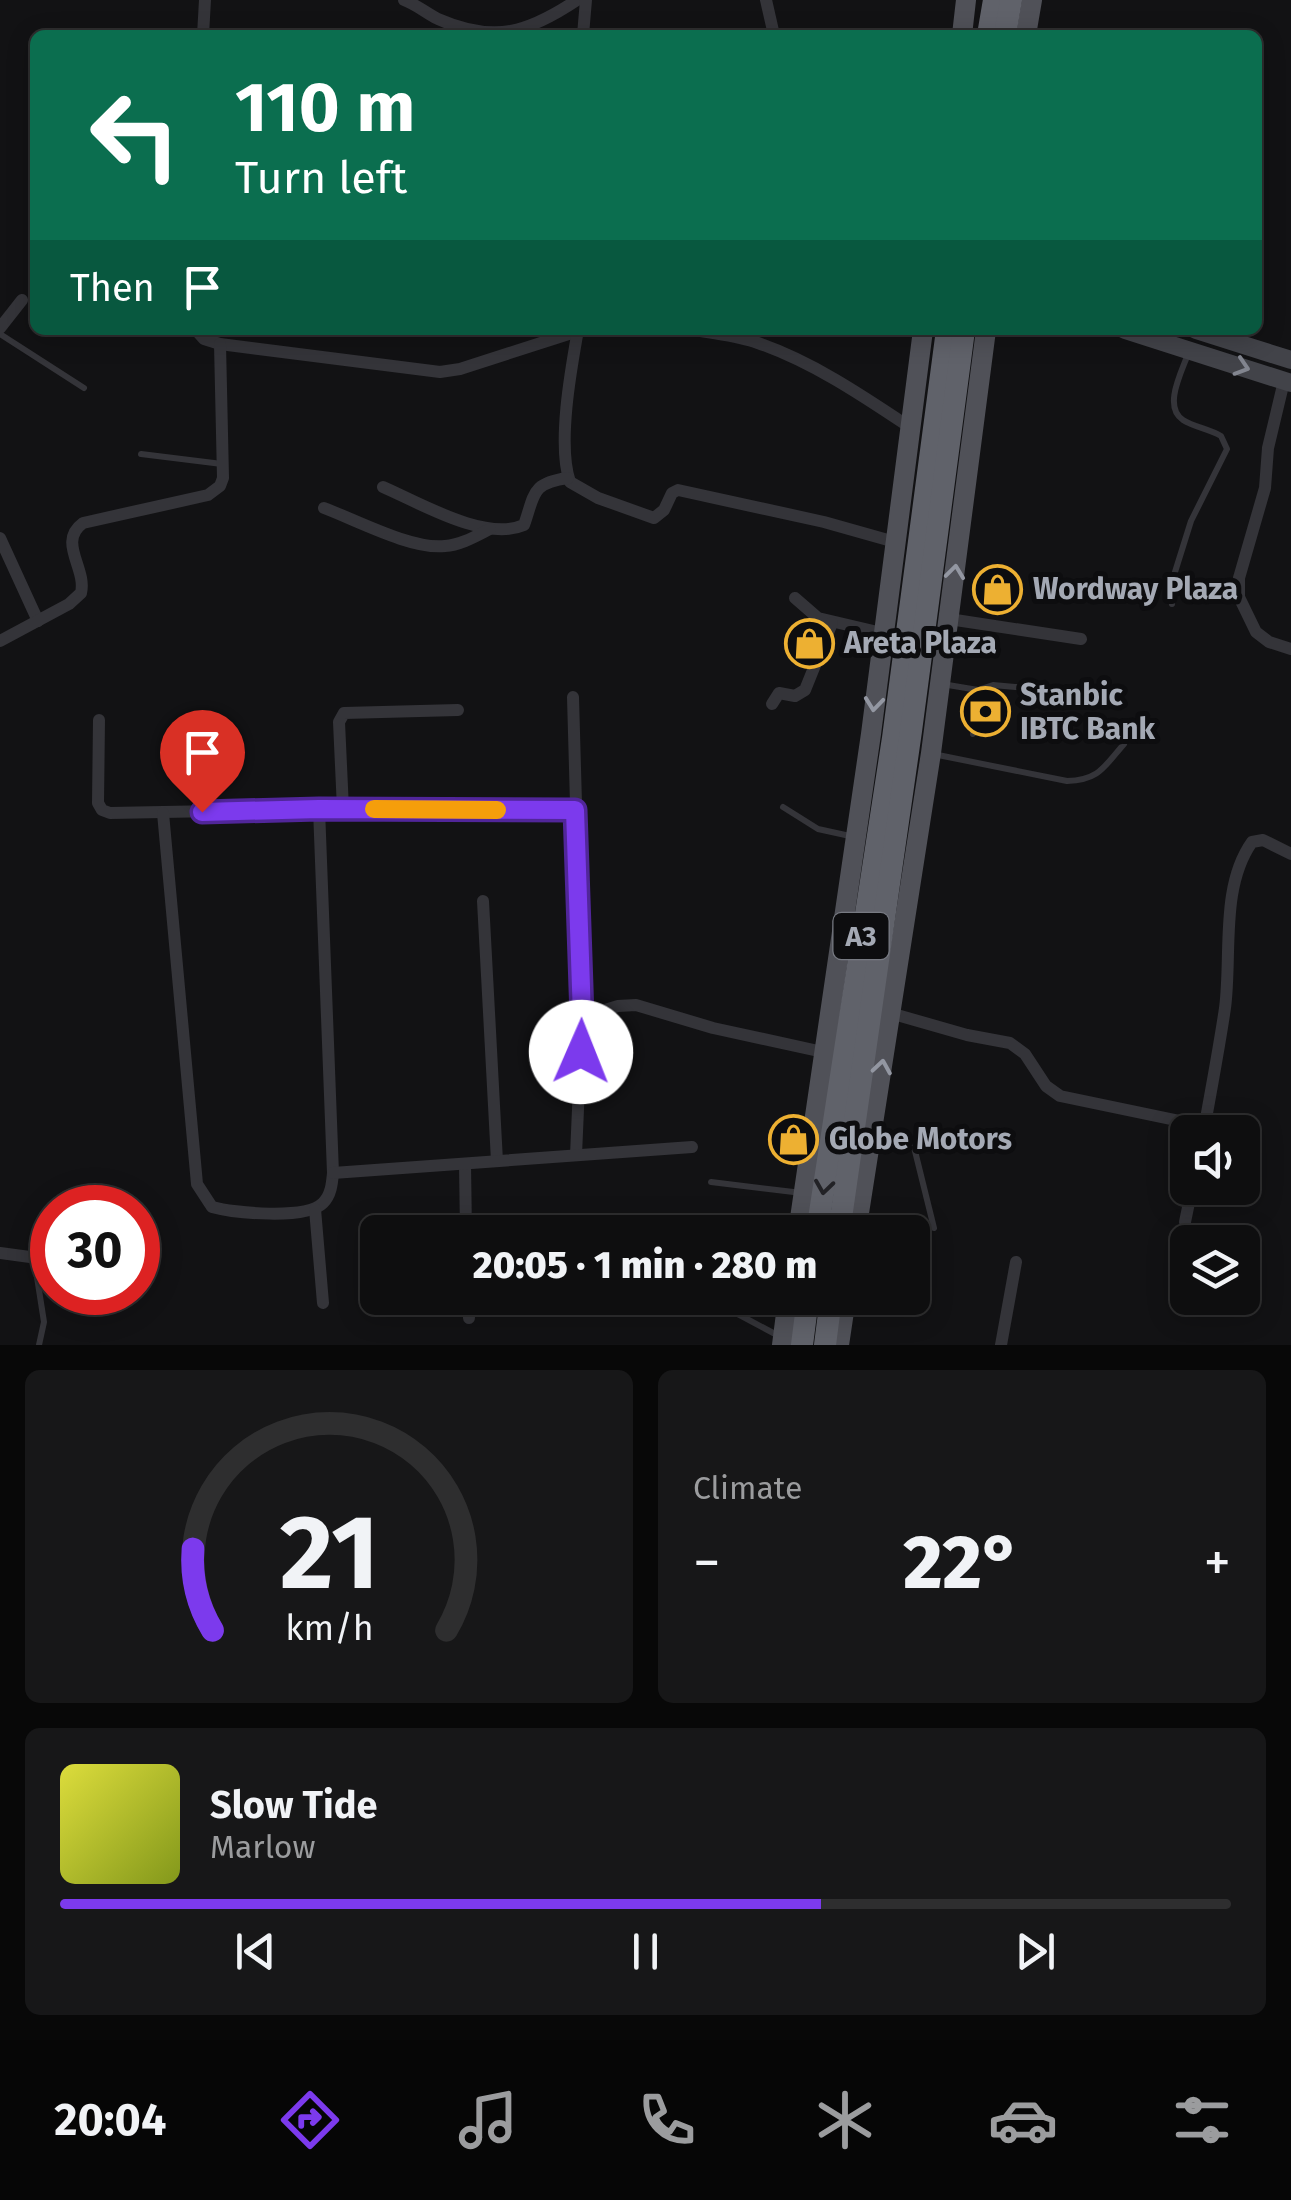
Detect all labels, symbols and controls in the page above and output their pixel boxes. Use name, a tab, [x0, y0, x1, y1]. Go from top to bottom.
text: 110 m	[235, 66, 415, 150]
icon: left	[70, 70, 200, 200]
text: Turn left	[235, 151, 407, 205]
icon: arrive	[175, 260, 230, 315]
text: Then	[70, 265, 155, 311]
one-way arrow	[1232, 356, 1249, 376]
shop icon: Wordway Plaza	[972, 563, 1024, 615]
one-way arrow	[944, 564, 965, 580]
place label: Wordway Plaza	[1033, 571, 1238, 607]
shop icon: Areta Plaza	[783, 617, 835, 669]
place label: Areta Plaza	[843, 625, 997, 661]
place label: Stanbic IBTC Bank	[1020, 677, 1155, 747]
bank icon: Stanbic IBTC Bank	[959, 686, 1011, 738]
one-way arrow	[864, 697, 886, 713]
pin	[160, 710, 245, 813]
icon: arrive	[175, 725, 230, 780]
road number: A3	[834, 913, 888, 959]
position arrow	[529, 1000, 633, 1104]
one-way arrow	[871, 1059, 892, 1075]
shop icon: Globe Motors	[768, 1113, 820, 1165]
map controls	[1170, 1115, 1260, 1315]
button: sound	[1170, 1115, 1260, 1205]
place label: Globe Motors	[829, 1121, 1012, 1157]
one-way arrow	[814, 1179, 835, 1195]
speed limit sign: 30	[30, 1185, 160, 1315]
button: layers	[1170, 1225, 1260, 1315]
text: 20:05 · 1 min · 280 m	[473, 1242, 817, 1288]
text: Climate	[693, 1469, 802, 1507]
text: 21	[279, 1491, 379, 1616]
text: 22°	[903, 1518, 1021, 1608]
text: −	[693, 1530, 721, 1596]
text: +	[1204, 1530, 1231, 1596]
text: km/h	[285, 1607, 373, 1649]
text: Slow Tide	[210, 1782, 378, 1828]
text: Marlow	[210, 1828, 316, 1866]
icon: previous	[228, 1924, 283, 1979]
icon: pause	[618, 1924, 673, 1979]
icon: next	[1008, 1924, 1063, 1979]
icon: directions	[275, 2085, 345, 2155]
icon: music	[453, 2085, 523, 2155]
icon: phone	[632, 2085, 702, 2155]
icon: climate	[810, 2085, 880, 2155]
icon: car	[988, 2085, 1058, 2155]
icon: filters	[1167, 2085, 1237, 2155]
text: 20:04	[54, 2093, 166, 2147]

